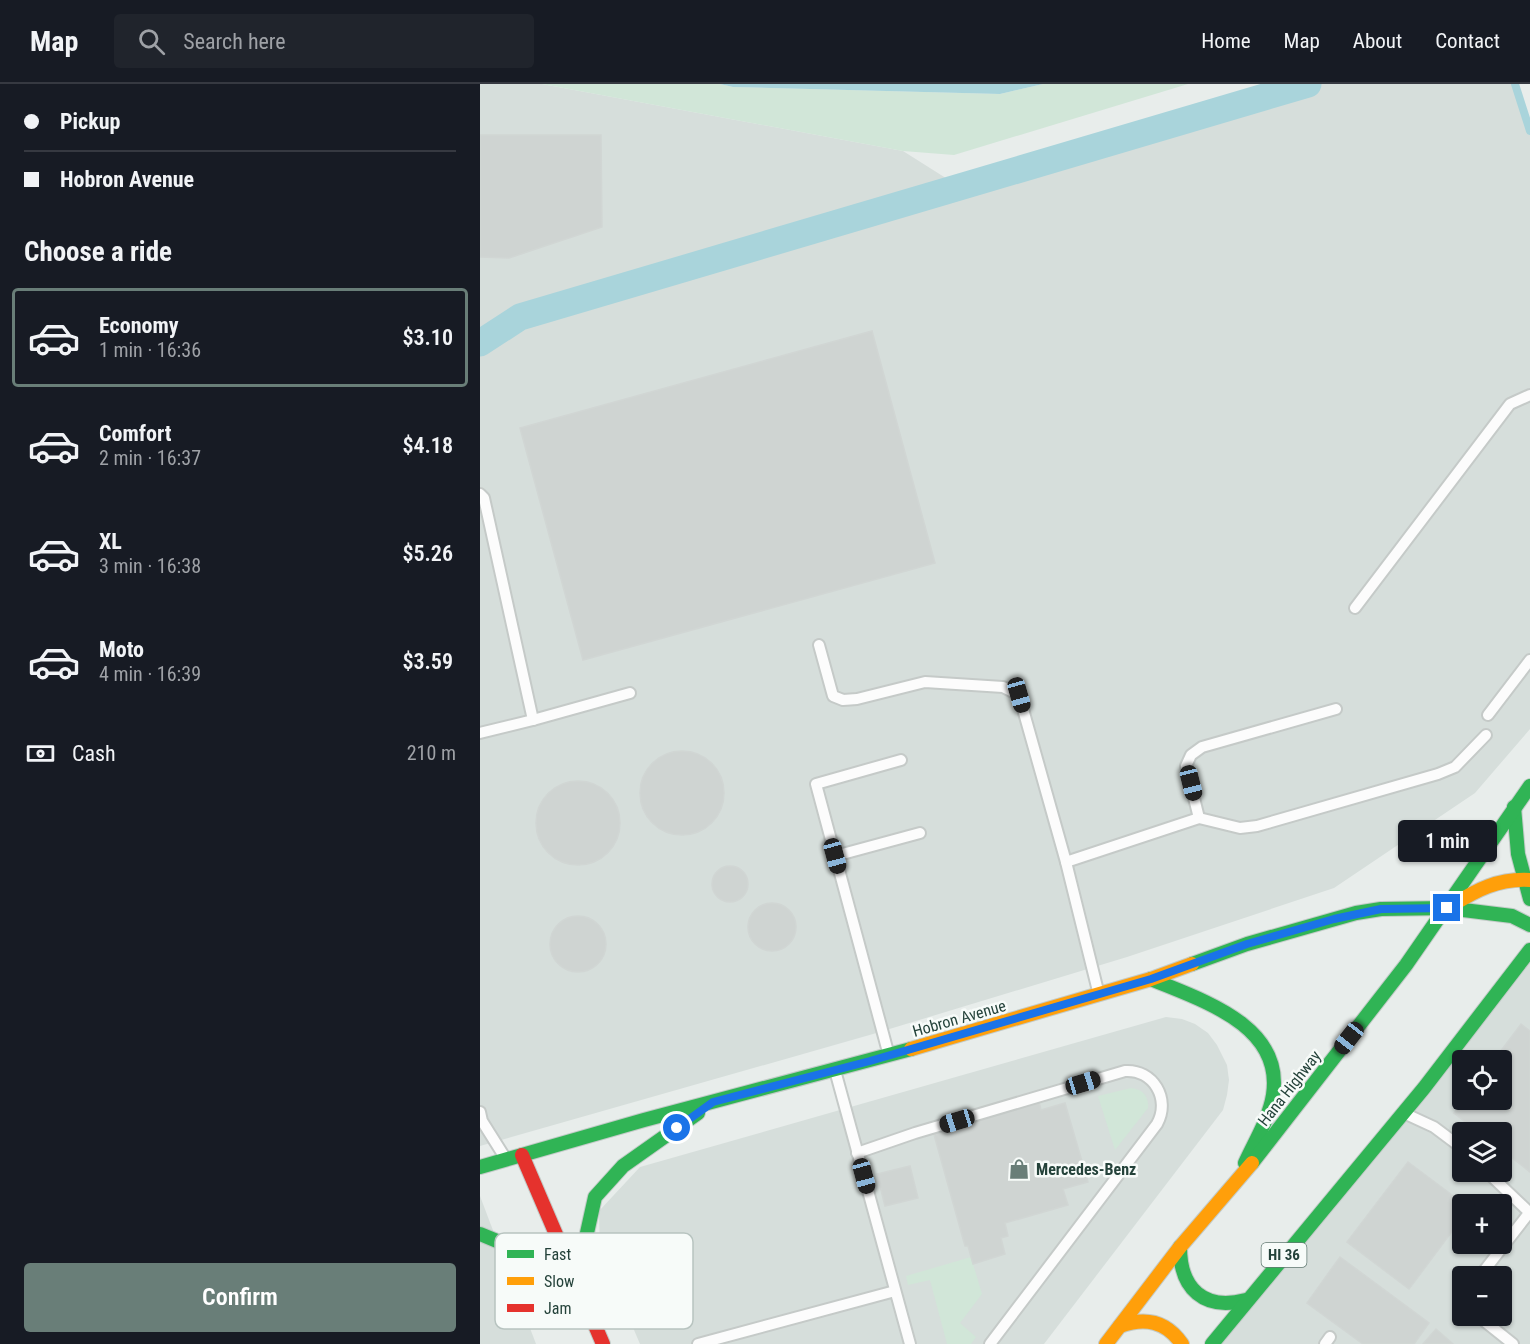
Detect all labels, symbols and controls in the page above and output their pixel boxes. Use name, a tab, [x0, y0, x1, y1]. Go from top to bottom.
search box	[114, 14, 534, 68]
text: Map	[30, 25, 78, 58]
icon: search	[135, 25, 168, 58]
text: Search here	[183, 29, 286, 54]
text: Home	[1201, 29, 1251, 53]
text: Map	[1284, 29, 1320, 53]
text: About	[1353, 29, 1402, 53]
text: Contact	[1435, 29, 1500, 53]
text: Pickup	[60, 109, 120, 134]
text: Hobron Avenue	[60, 167, 194, 192]
text: Choose a ride	[24, 236, 172, 268]
icon: car	[27, 311, 81, 365]
text: Economy	[99, 313, 179, 338]
text: $3.10	[402, 325, 453, 350]
text: 1 min · 16:36	[99, 338, 201, 362]
icon: car	[27, 419, 81, 473]
text: Comfort	[99, 421, 172, 446]
text: $4.18	[402, 433, 453, 458]
text: 2 min · 16:37	[99, 446, 201, 470]
icon: car	[27, 527, 81, 581]
text: XL	[99, 529, 122, 554]
text: $5.26	[402, 541, 453, 566]
text: 3 min · 16:38	[99, 554, 201, 578]
icon: car	[27, 635, 81, 689]
text: Moto	[99, 637, 144, 662]
text: $3.59	[402, 649, 453, 674]
text: 4 min · 16:39	[99, 662, 201, 686]
car	[1005, 675, 1033, 715]
icon: cash	[24, 737, 57, 770]
text: Cash	[72, 741, 116, 766]
text: 210 m	[407, 741, 456, 765]
car	[1178, 763, 1204, 803]
callout: 1 min	[1398, 821, 1496, 863]
text: 1 min	[1425, 829, 1470, 853]
car	[822, 836, 848, 876]
route end	[1433, 894, 1460, 921]
street label: Hobron Avenue	[910, 996, 1008, 1041]
car	[1331, 1018, 1367, 1058]
street label: Hana Highway	[1254, 1047, 1325, 1130]
map controls	[1452, 1050, 1512, 1326]
button: locate	[1452, 1050, 1512, 1110]
car	[1063, 1069, 1103, 1097]
car	[937, 1107, 977, 1135]
route start	[663, 1114, 690, 1141]
button: layers	[1452, 1122, 1512, 1182]
car	[851, 1156, 877, 1196]
shop icon: Mercedes-Benz	[1007, 1157, 1031, 1181]
place label: Mercedes-Benz	[1036, 1160, 1136, 1179]
button: +	[1452, 1194, 1512, 1254]
legend	[495, 1233, 693, 1329]
road number: HI 36	[1262, 1243, 1306, 1267]
text: Fast	[544, 1245, 571, 1264]
button: Confirm	[24, 1263, 456, 1332]
button: −	[1452, 1266, 1512, 1326]
text: Slow	[544, 1272, 574, 1291]
text: Jam	[544, 1299, 571, 1318]

